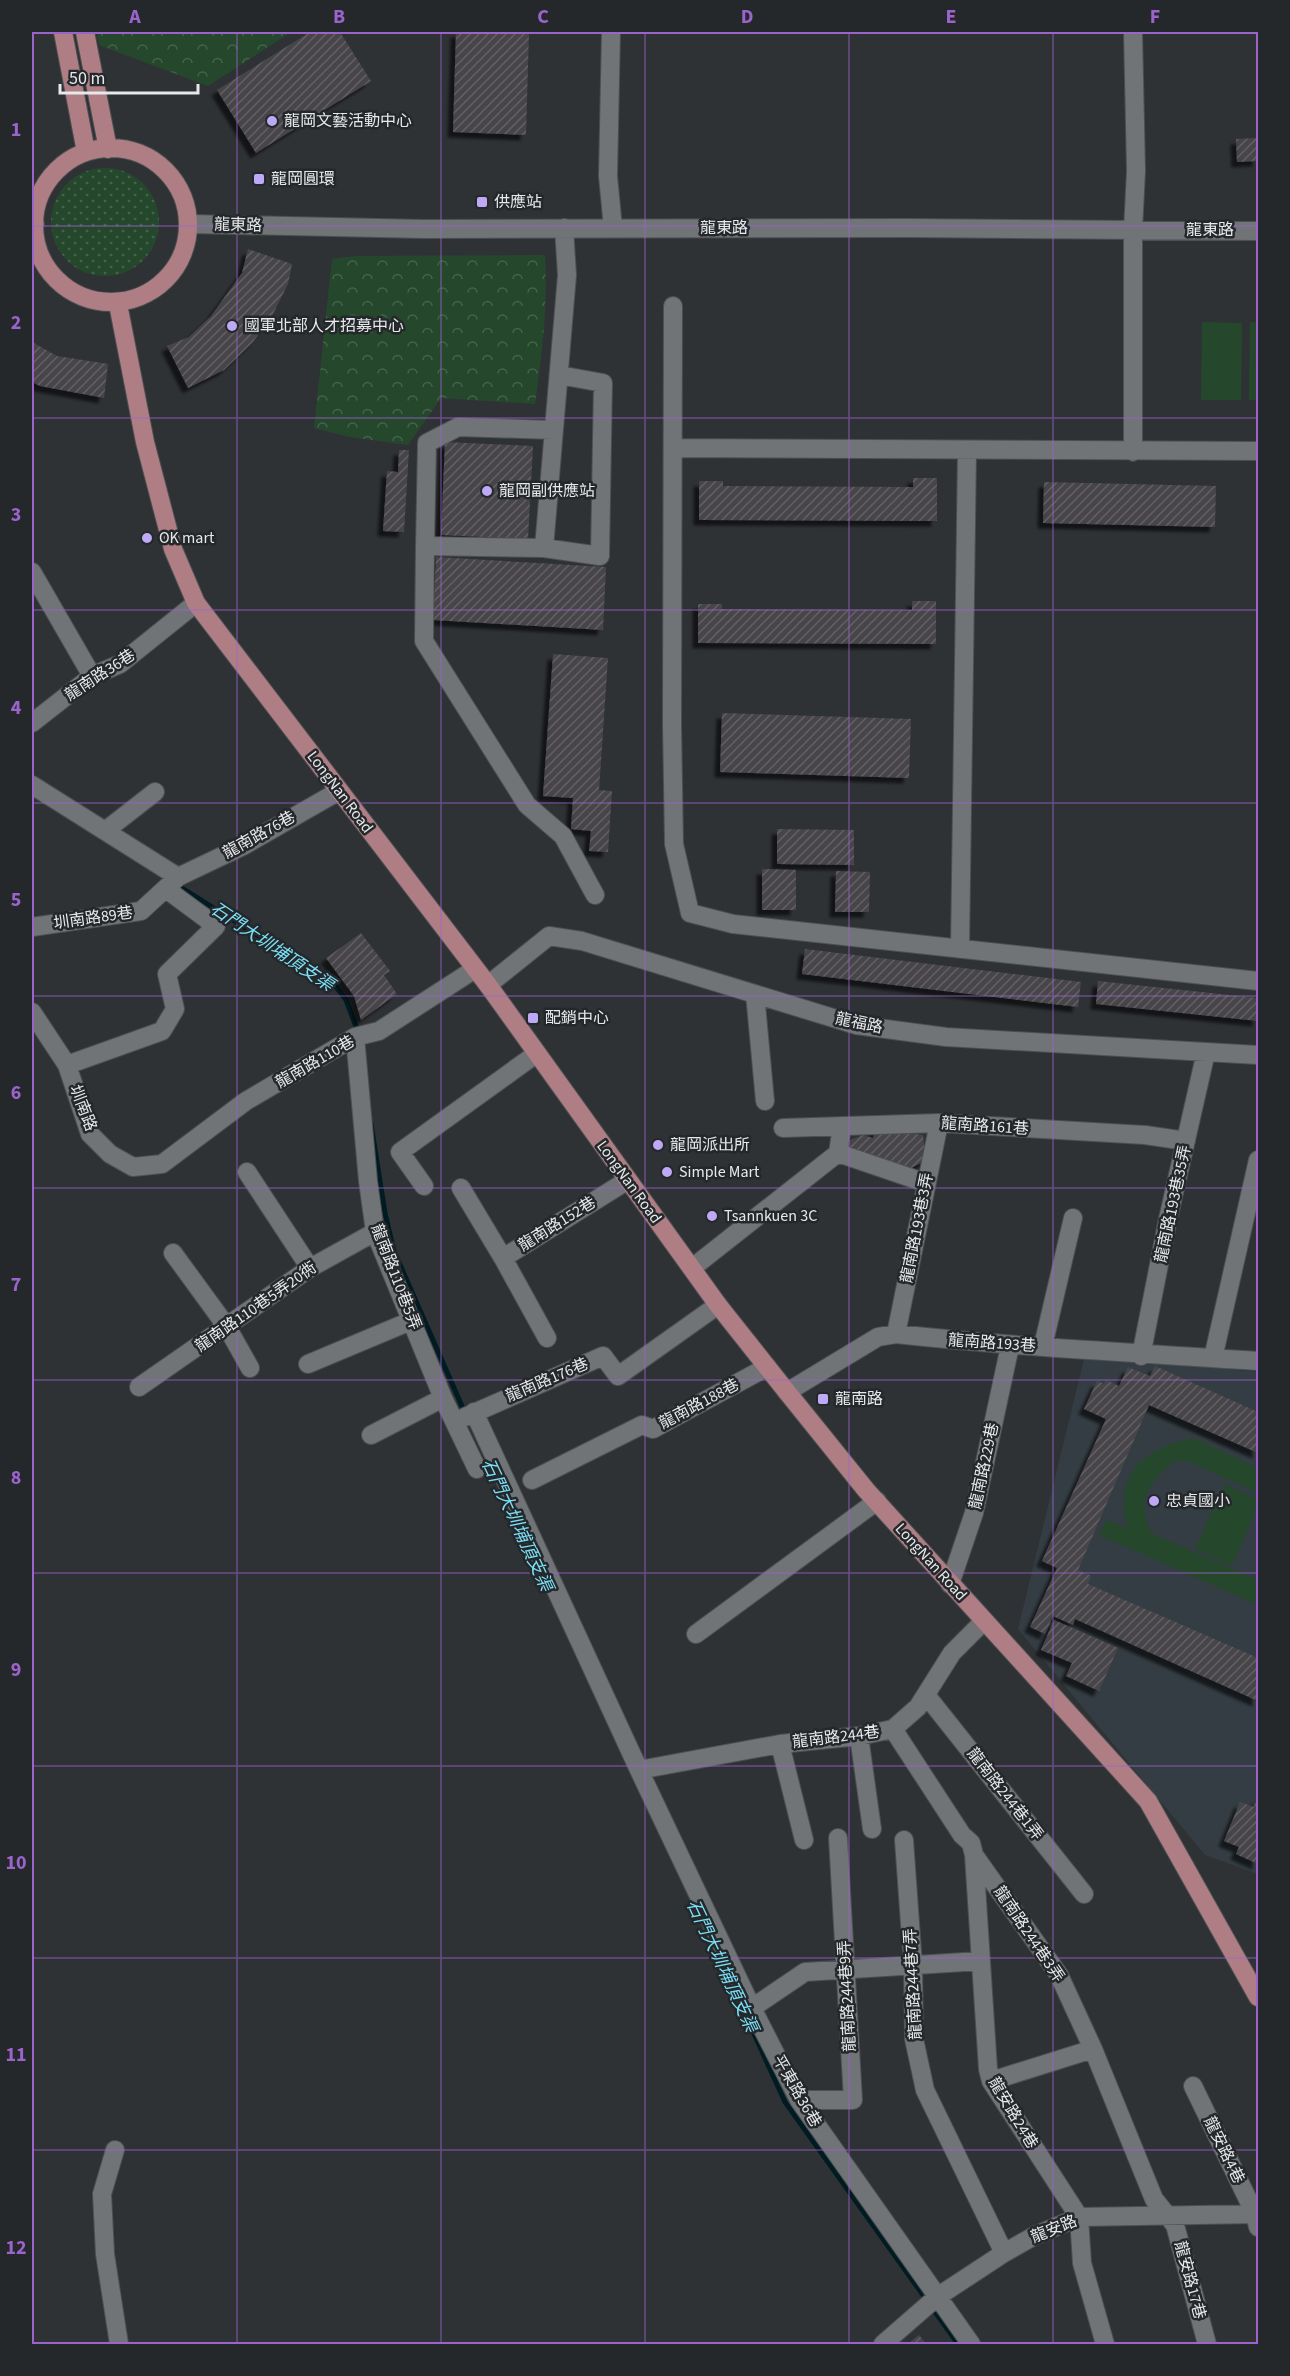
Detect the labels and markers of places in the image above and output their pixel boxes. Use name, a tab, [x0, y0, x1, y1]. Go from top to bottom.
place label: 龍岡文藝活動中心	[284, 110, 412, 132]
marker: 龍岡文藝活動中心	[265, 114, 279, 128]
place label: 龍岡圓環	[271, 168, 335, 190]
marker: 龍岡圓環	[252, 172, 266, 186]
place label: 供應站	[494, 191, 542, 213]
marker: 供應站	[475, 195, 489, 209]
place label: 國軍北部人才招募中心	[244, 315, 404, 337]
marker: 國軍北部人才招募中心	[225, 319, 239, 333]
place label: 龍岡副供應站	[499, 480, 595, 502]
marker: 龍岡副供應站	[480, 484, 494, 498]
place label: OK mart	[159, 527, 215, 549]
marker: OK mart	[140, 531, 154, 545]
place label: 配銷中心	[545, 1007, 609, 1029]
marker: 配銷中心	[526, 1011, 540, 1025]
place label: 龍岡派出所	[670, 1134, 750, 1156]
marker: 龍岡派出所	[651, 1138, 665, 1152]
place label: Simple Mart	[679, 1161, 760, 1183]
marker: Simple Mart	[660, 1165, 674, 1179]
place label: Tsannkuen 3C	[724, 1205, 817, 1227]
marker: Tsannkuen 3C	[705, 1209, 719, 1223]
place label: 龍南路	[835, 1388, 883, 1410]
marker: 龍南路	[816, 1392, 830, 1406]
place label: 忠貞國小	[1166, 1490, 1230, 1512]
marker: 忠貞國小	[1147, 1494, 1161, 1508]

